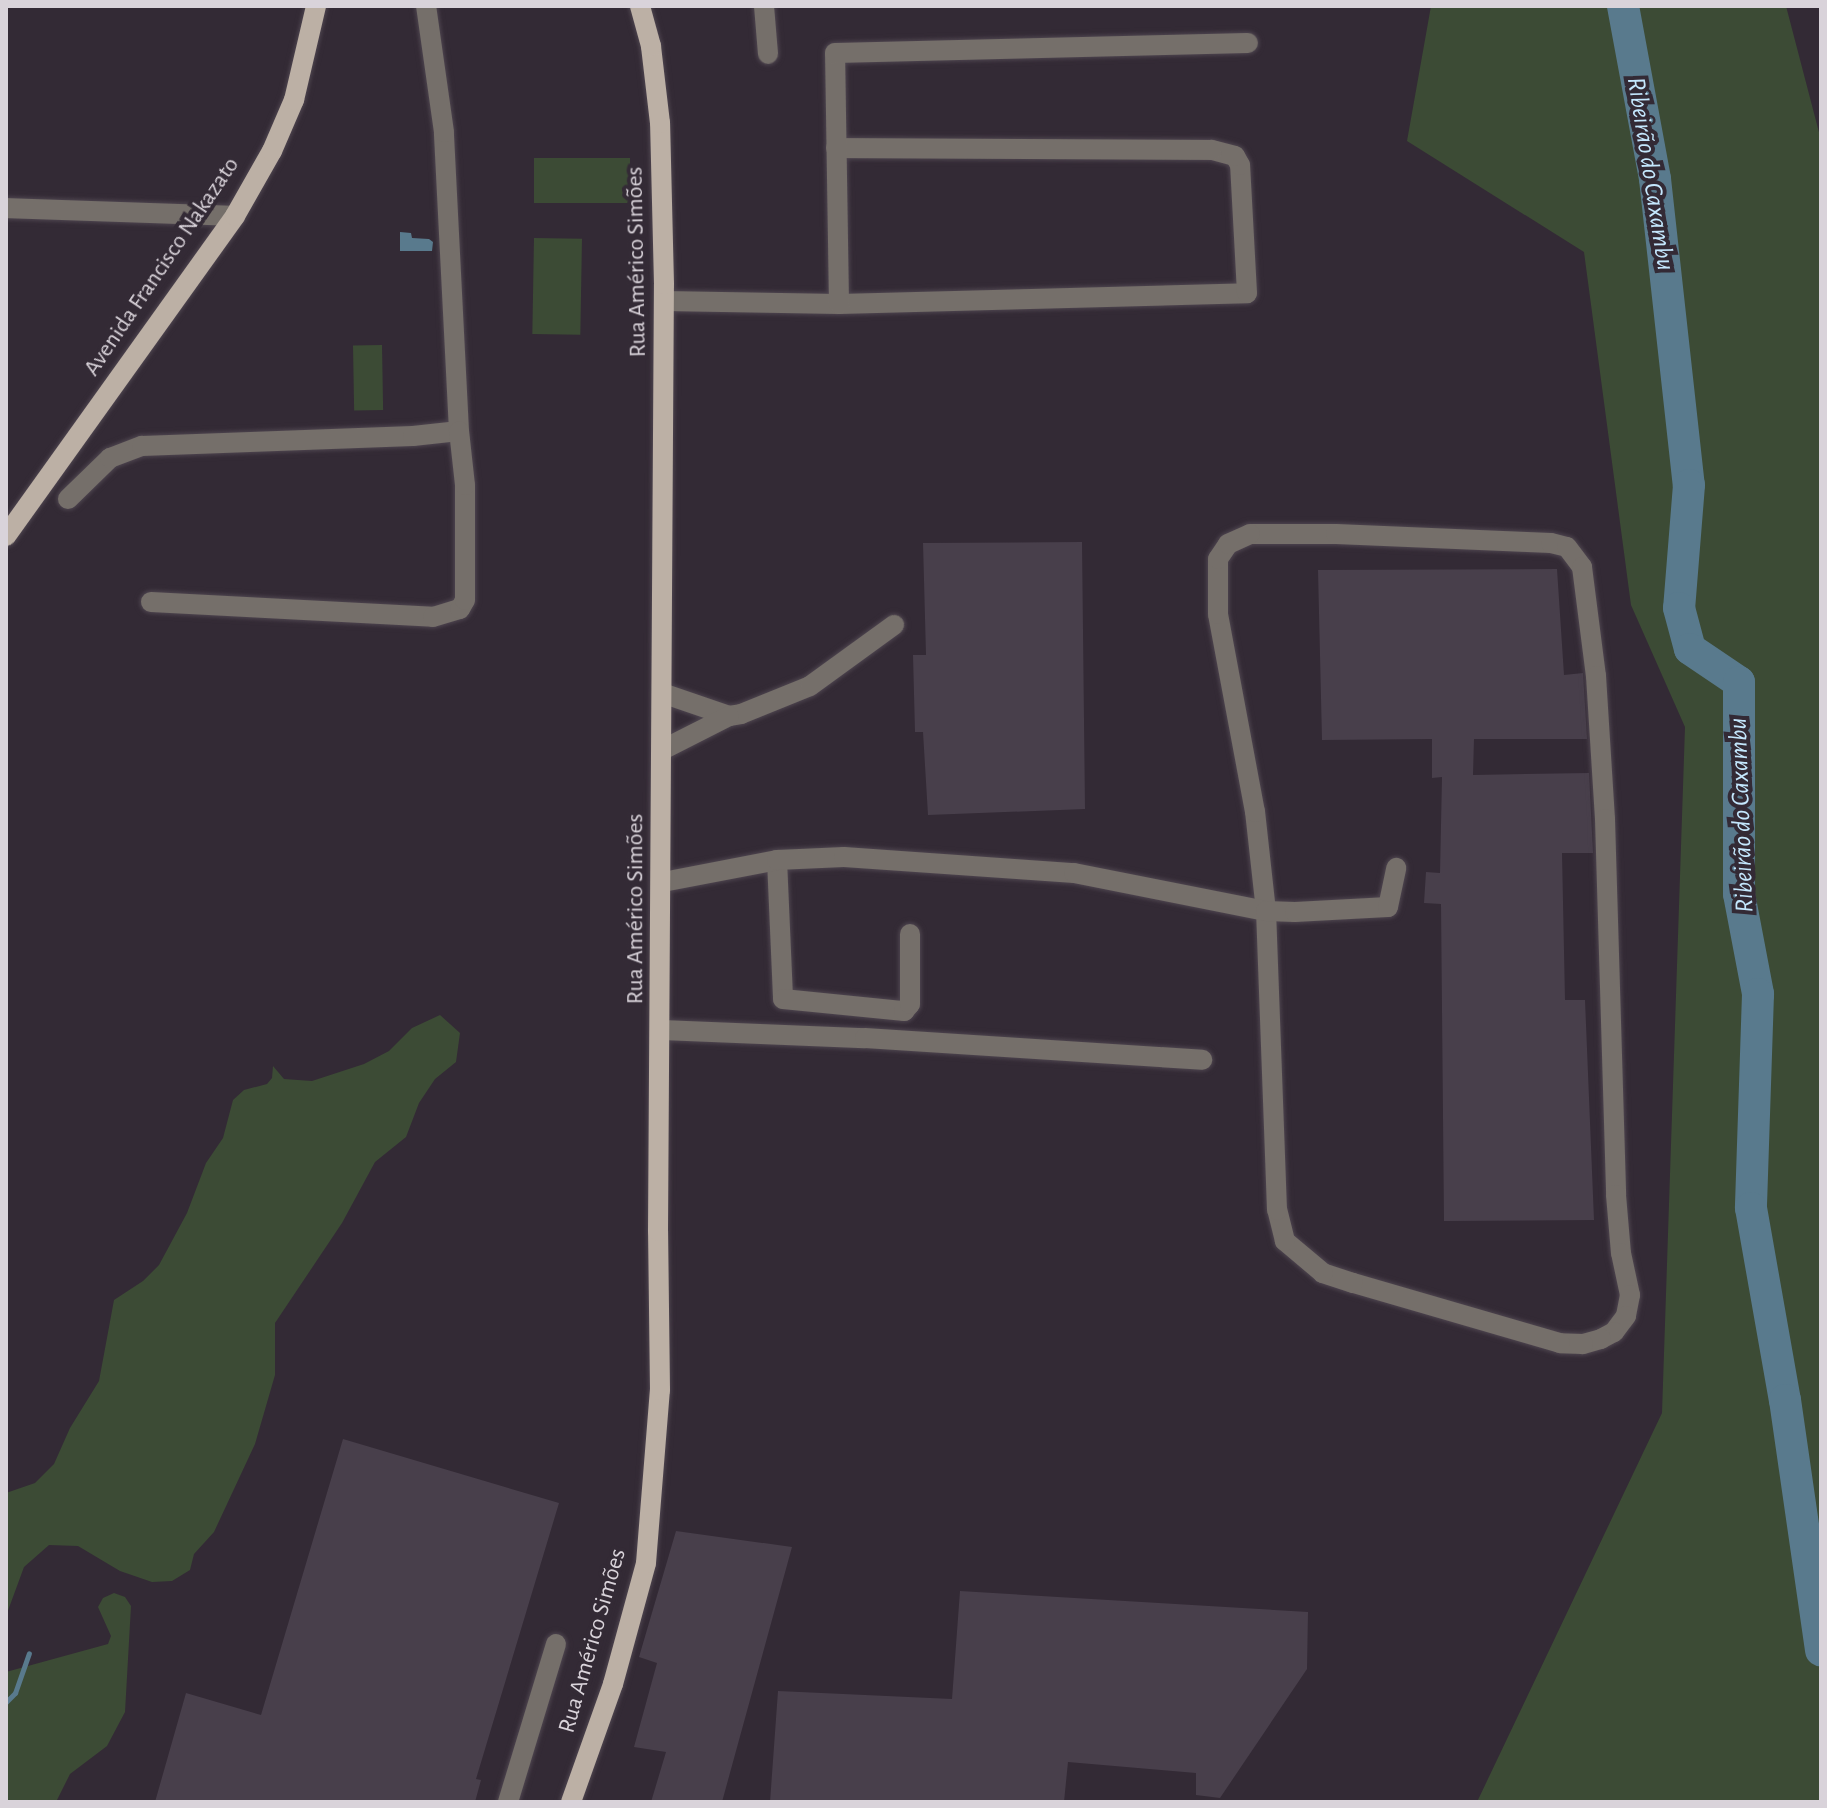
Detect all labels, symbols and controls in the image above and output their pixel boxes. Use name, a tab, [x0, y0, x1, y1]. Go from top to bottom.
water label: Ribeirão do Caxambu	[1619, 75, 1681, 273]
street label: Avenida Francisco Nakazato	[78, 152, 246, 382]
street label: Rua Américo Simões	[621, 166, 653, 358]
water label: Ribeirão do Caxambu	[1723, 717, 1761, 913]
street label: Rua Américo Simões	[622, 814, 650, 1004]
street label: Rua Américo Simões	[553, 1545, 633, 1737]

